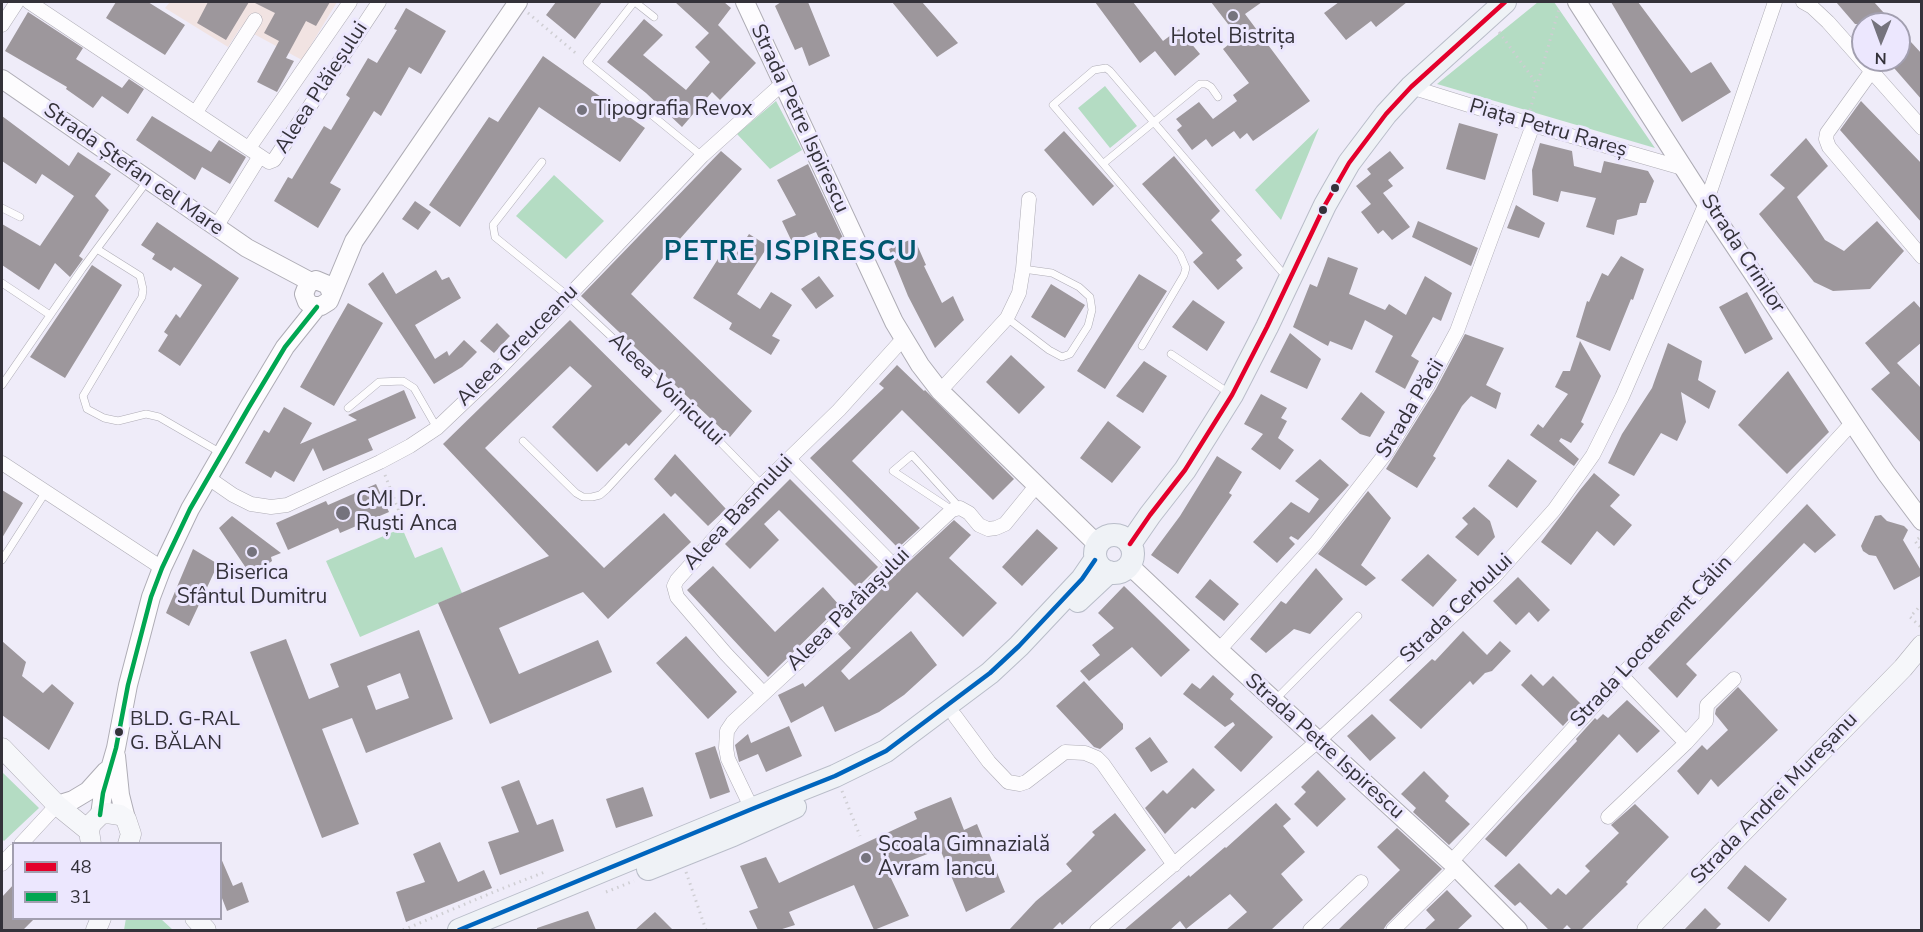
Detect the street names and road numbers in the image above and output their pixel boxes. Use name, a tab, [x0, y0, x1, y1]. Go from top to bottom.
street label: Aleea Plăieșului	[270, 18, 374, 158]
street label: Strada Petre Ispirescu	[744, 21, 854, 217]
street label: Piața Petru Rareș	[1466, 94, 1630, 164]
street label: Strada Ștefan cel Mare	[38, 98, 228, 242]
street label: Strada Crinilor	[1694, 190, 1790, 318]
street label: Aleea Greuceanu	[452, 280, 584, 412]
street label: Aleea Voinicului	[603, 328, 729, 452]
street label: Strada Păcii	[1372, 355, 1450, 463]
street label: Aleea Basmului	[679, 450, 799, 576]
street label: Aleea Pârâiașului	[782, 543, 916, 677]
street label: Strada Cerbului	[1396, 549, 1518, 669]
street label: Strada Locotenent Călin	[1566, 551, 1738, 733]
street label: Strada Petre Ispirescu	[1239, 669, 1409, 825]
street label: Strada Andrei Mureșanu	[1686, 708, 1864, 890]

